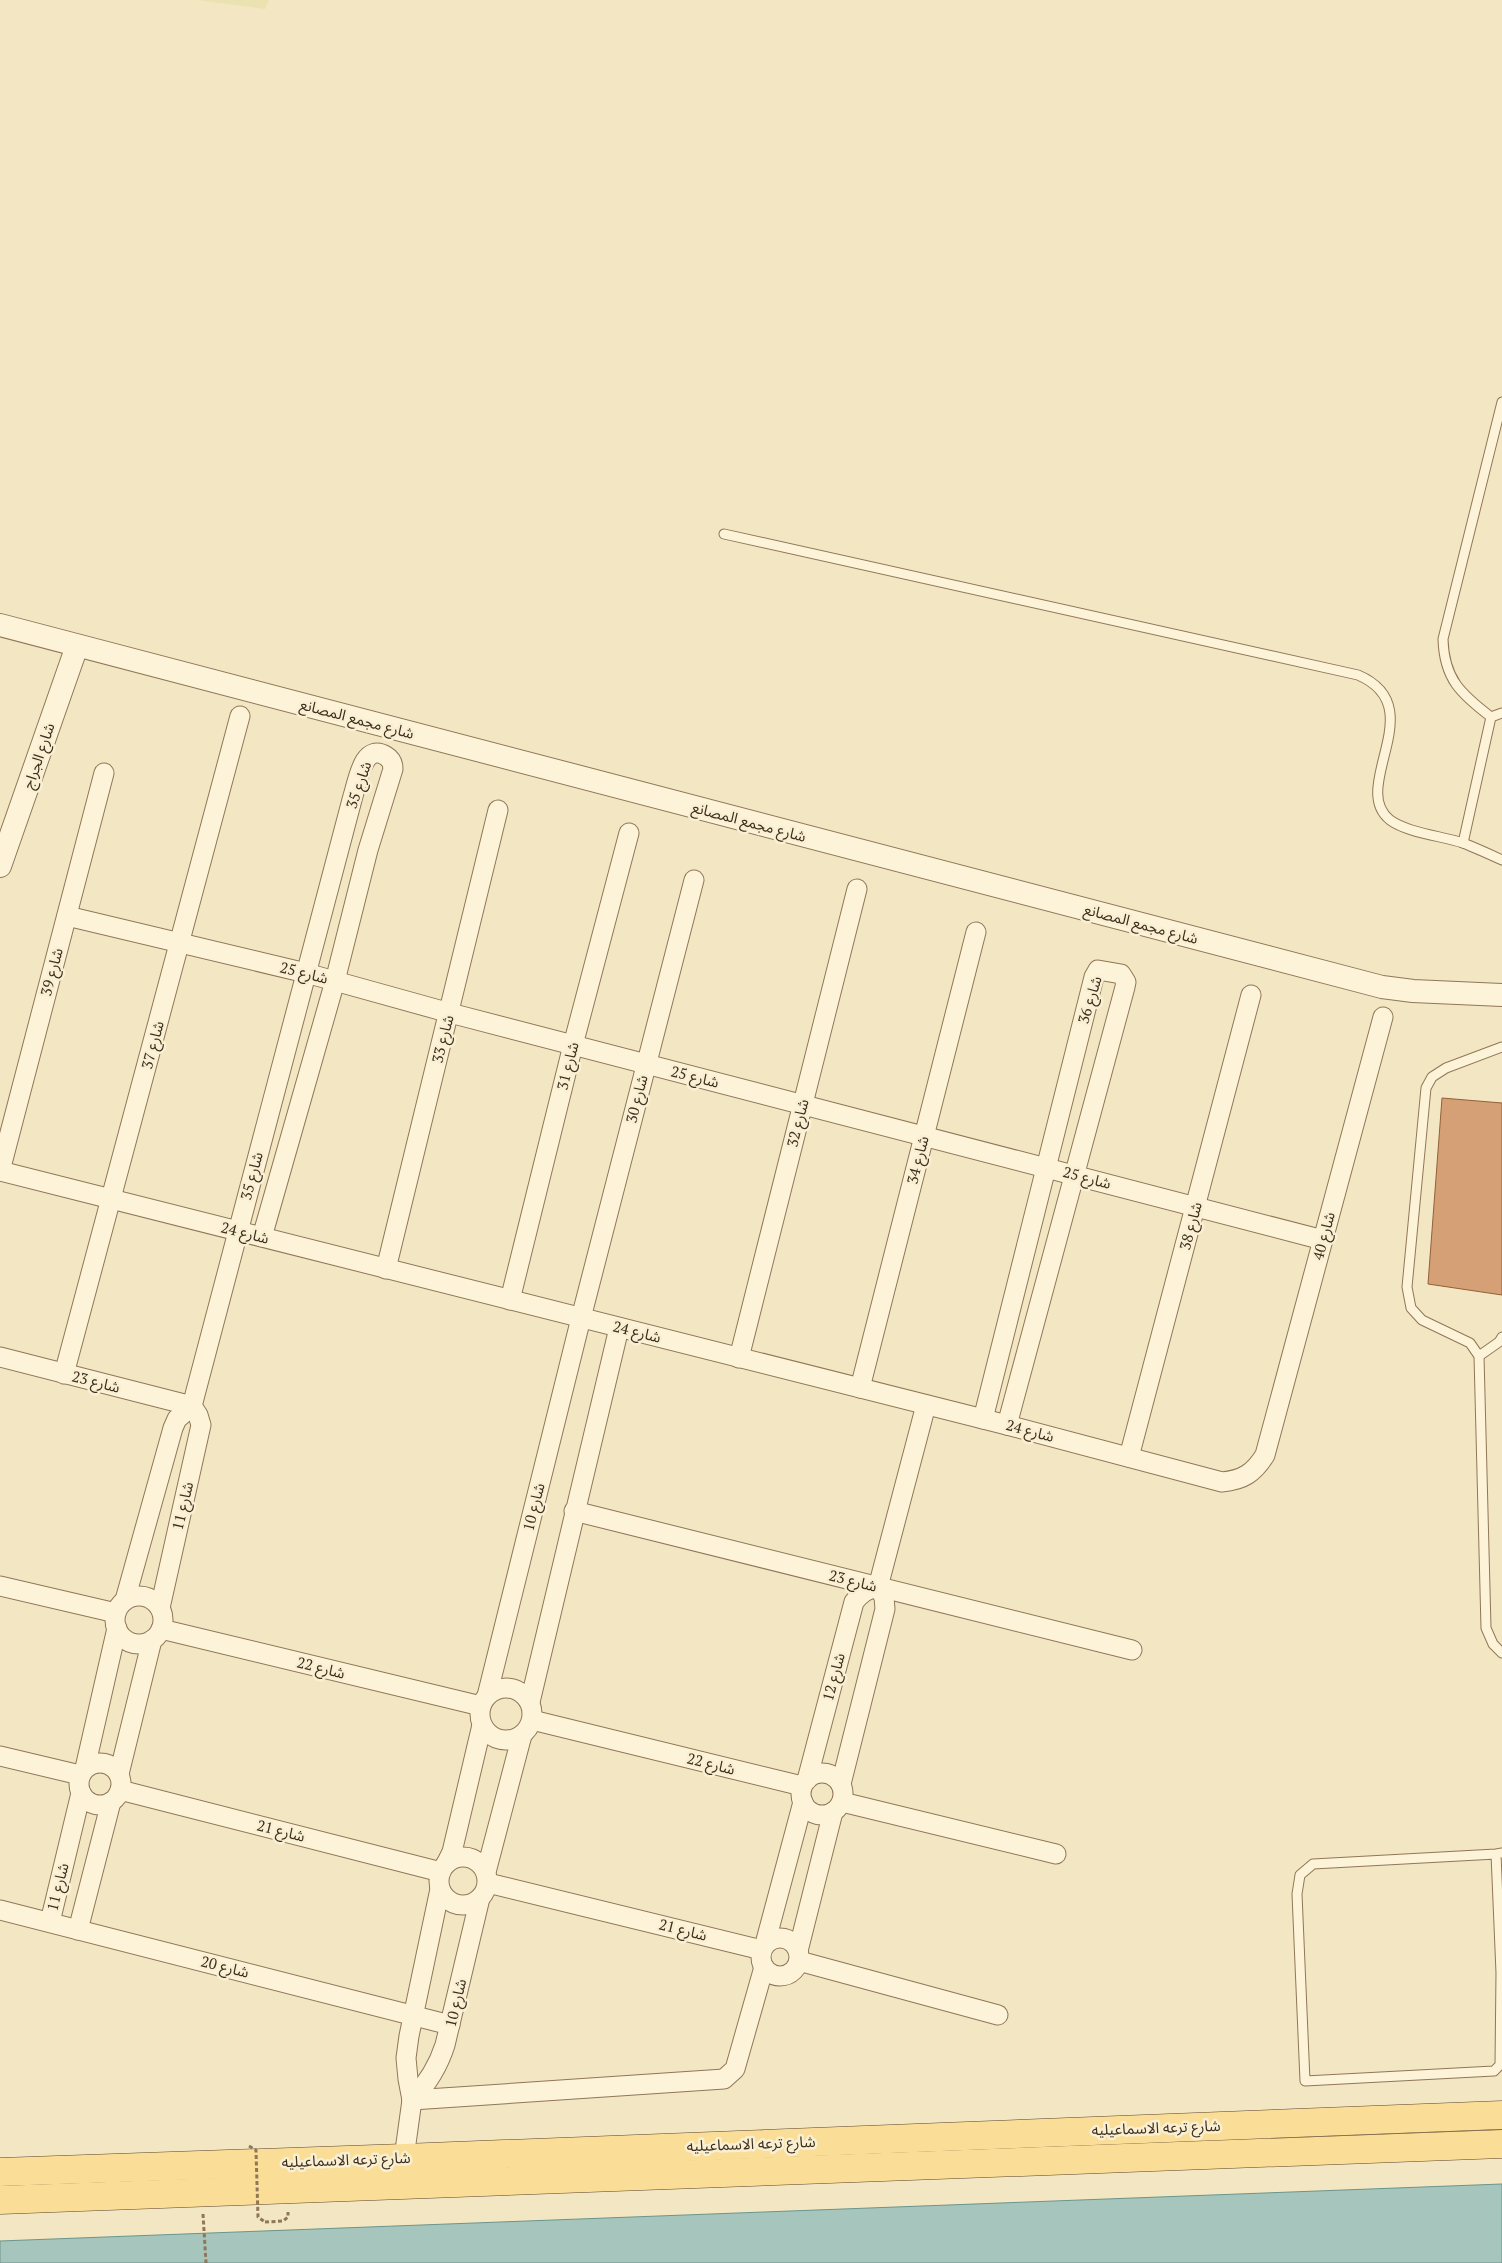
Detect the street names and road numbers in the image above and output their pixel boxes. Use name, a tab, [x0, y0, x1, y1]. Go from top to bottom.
street label: شارع مجمع المصانع	[297, 693, 417, 746]
street label: شارع الجراج	[17, 720, 62, 792]
street label: شارع 35	[341, 758, 378, 812]
street label: شارع مجمع المصانع	[689, 796, 809, 849]
street label: شارع مجمع المصانع	[1081, 898, 1201, 951]
street label: شارع 39	[35, 945, 70, 999]
street label: شارع 25	[277, 956, 331, 991]
street label: شارع 36	[1072, 973, 1109, 1027]
street label: شارع 33	[426, 1012, 461, 1066]
street label: شارع 37	[136, 1018, 171, 1072]
street label: شارع 31	[551, 1039, 586, 1093]
street label: شارع 25	[668, 1060, 722, 1095]
street label: شارع 30	[620, 1072, 655, 1126]
street label: شارع 32	[781, 1096, 816, 1150]
street label: شارع 34	[901, 1133, 936, 1187]
street label: شارع 35	[235, 1149, 270, 1203]
street label: شارع 25	[1060, 1161, 1114, 1196]
street label: شارع 38	[1174, 1199, 1209, 1253]
street label: شارع 40	[1307, 1209, 1342, 1263]
street label: شارع 24	[218, 1216, 272, 1251]
street label: شارع 24	[610, 1315, 664, 1350]
street label: شارع 23	[69, 1365, 123, 1400]
street label: شارع 24	[1003, 1414, 1057, 1449]
street label: شارع 11	[167, 1479, 200, 1533]
street label: شارع 10	[517, 1480, 552, 1534]
street label: شارع 23	[826, 1564, 880, 1599]
street label: شارع 12	[817, 1650, 852, 1704]
street label: شارع 22	[294, 1651, 348, 1686]
street label: شارع 22	[684, 1747, 738, 1782]
street label: شارع 21	[254, 1814, 308, 1849]
street label: شارع 11	[41, 1860, 76, 1914]
street label: شارع 21	[656, 1913, 710, 1948]
street label: شارع 20	[198, 1950, 252, 1985]
street label: شارع 10	[440, 1976, 473, 2030]
street label: شارع ترعه الاسماعيليه	[1091, 2115, 1221, 2142]
street label: شارع ترعه الاسماعيليه	[686, 2131, 816, 2158]
street label: شارع ترعه الاسماعيليه	[281, 2147, 411, 2174]

